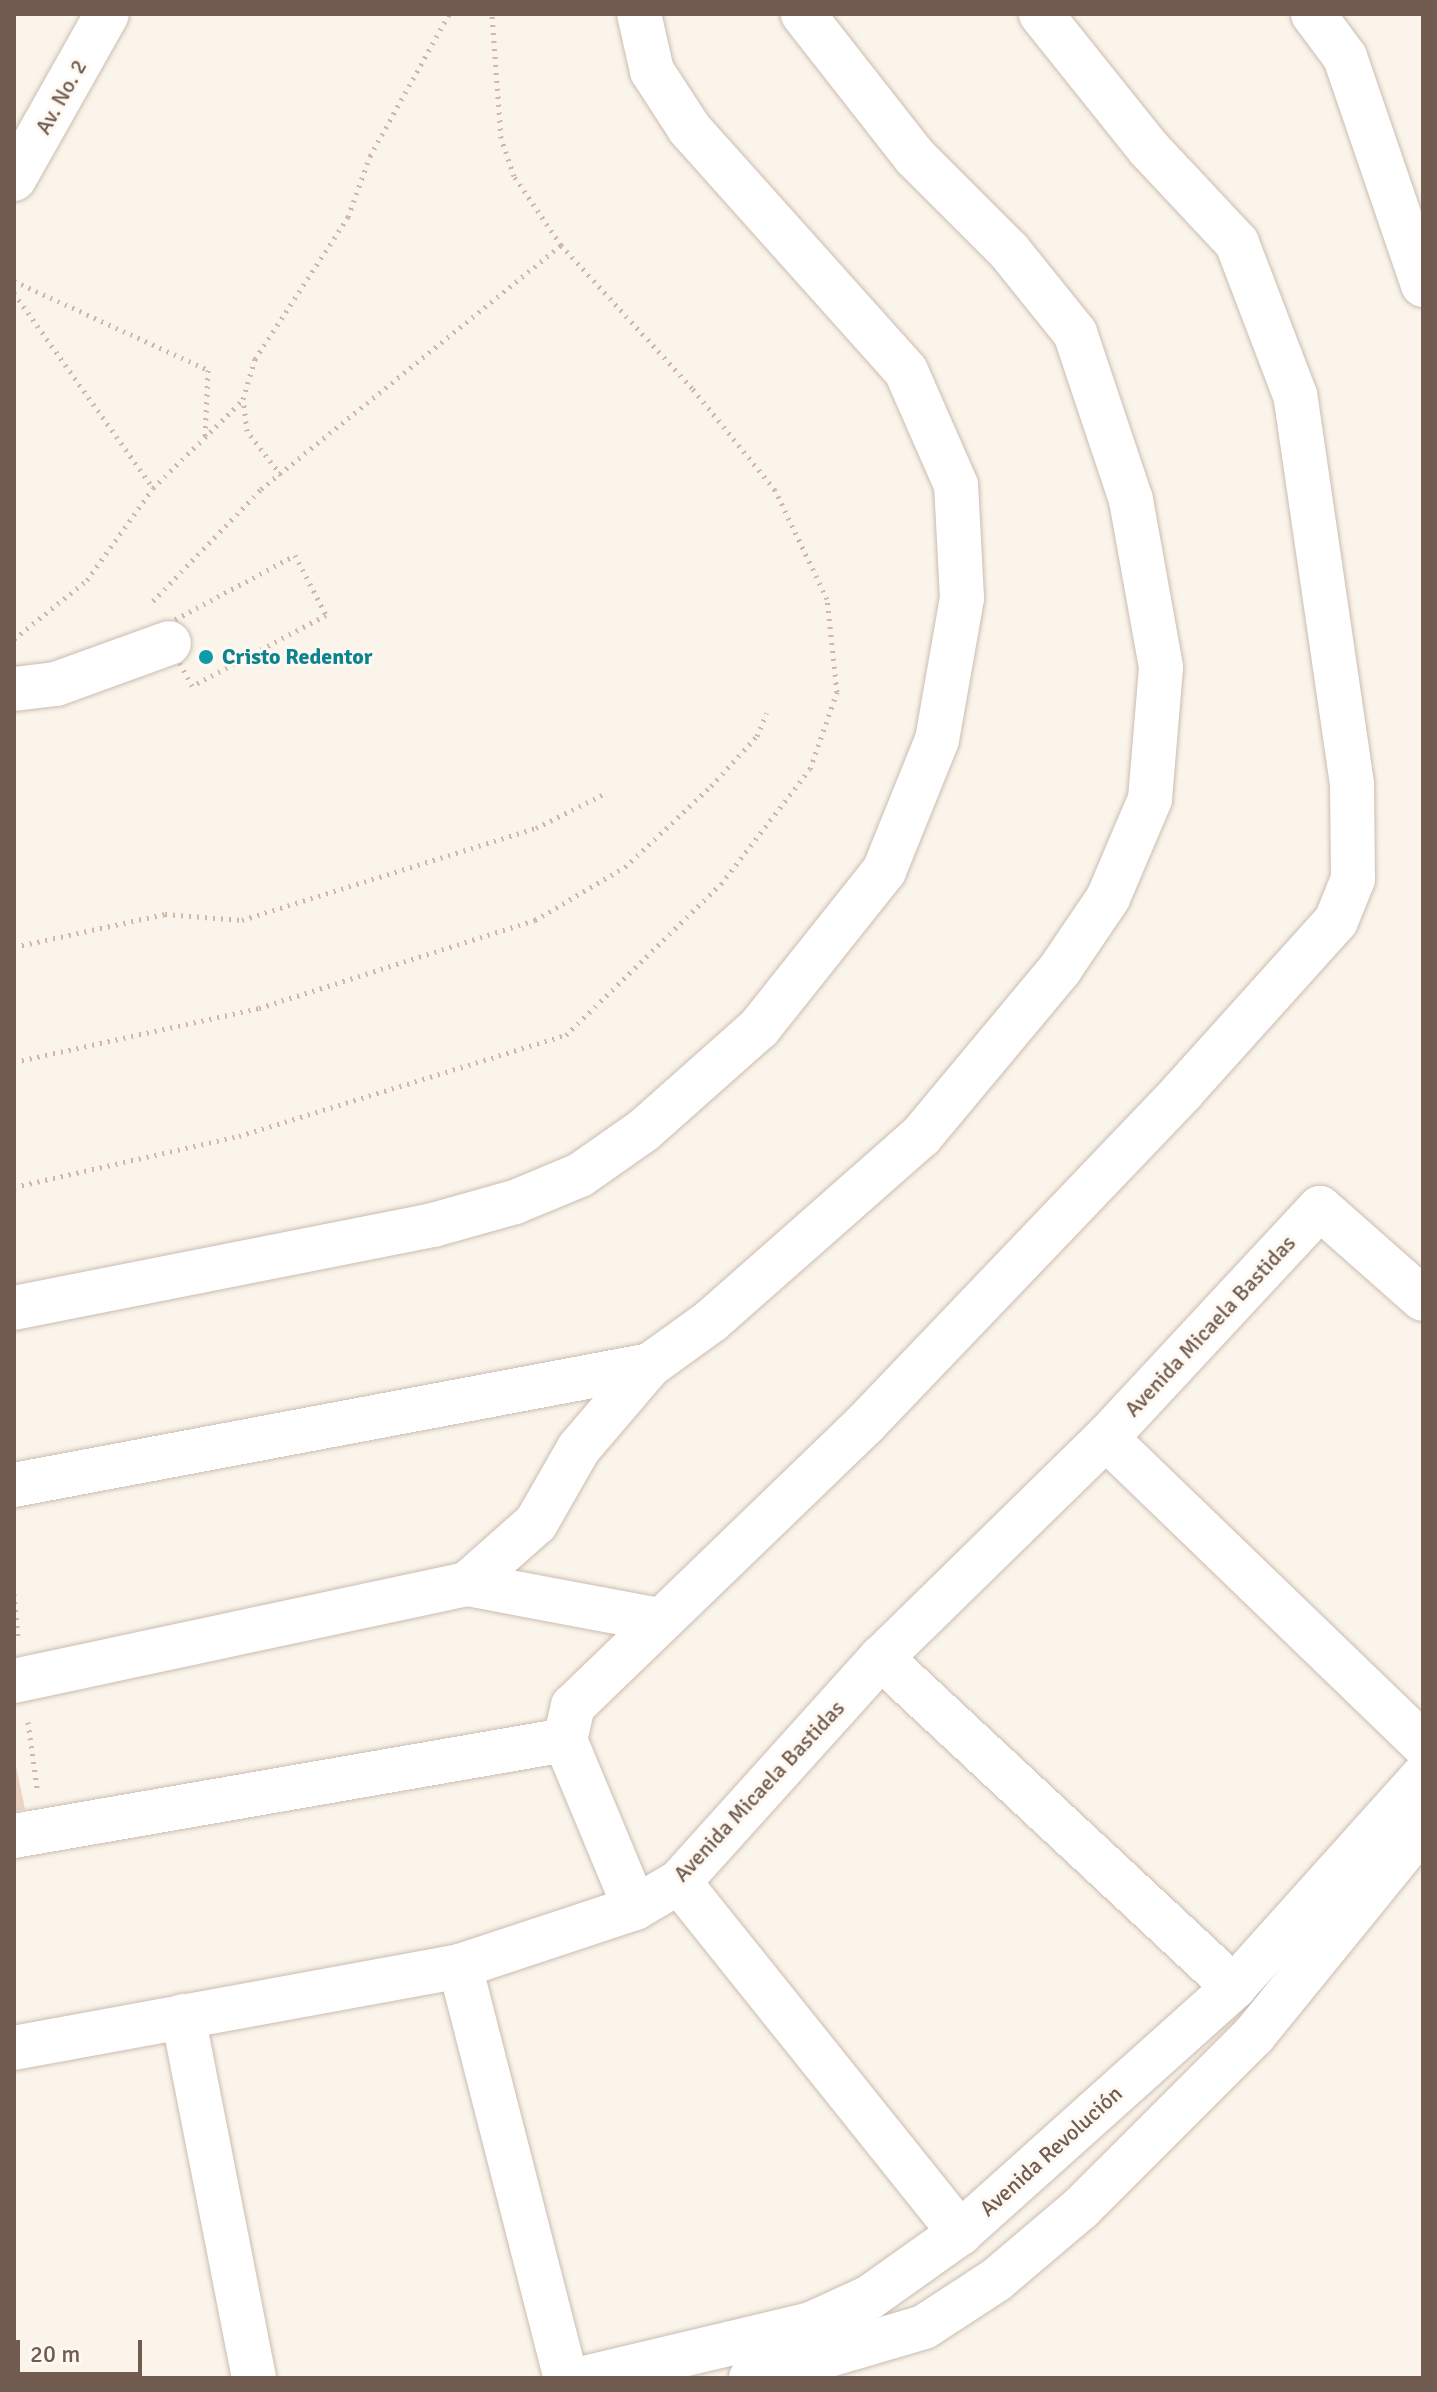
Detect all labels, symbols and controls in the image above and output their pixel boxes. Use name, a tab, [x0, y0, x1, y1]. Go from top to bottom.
street label: Av. No. 2	[30, 55, 92, 139]
place label: Cristo Redentor	[222, 644, 373, 670]
marker: Cristo Redentor	[197, 648, 215, 666]
street label: Avenida Micaela Bastidas	[1119, 1230, 1301, 1422]
street label: Avenida Micaela Bastidas	[668, 1695, 850, 1887]
street label: Avenida Revolución	[974, 2080, 1128, 2222]
scale bar	[20, 2324, 146, 2374]
text: 20 m	[30, 2339, 80, 2369]

